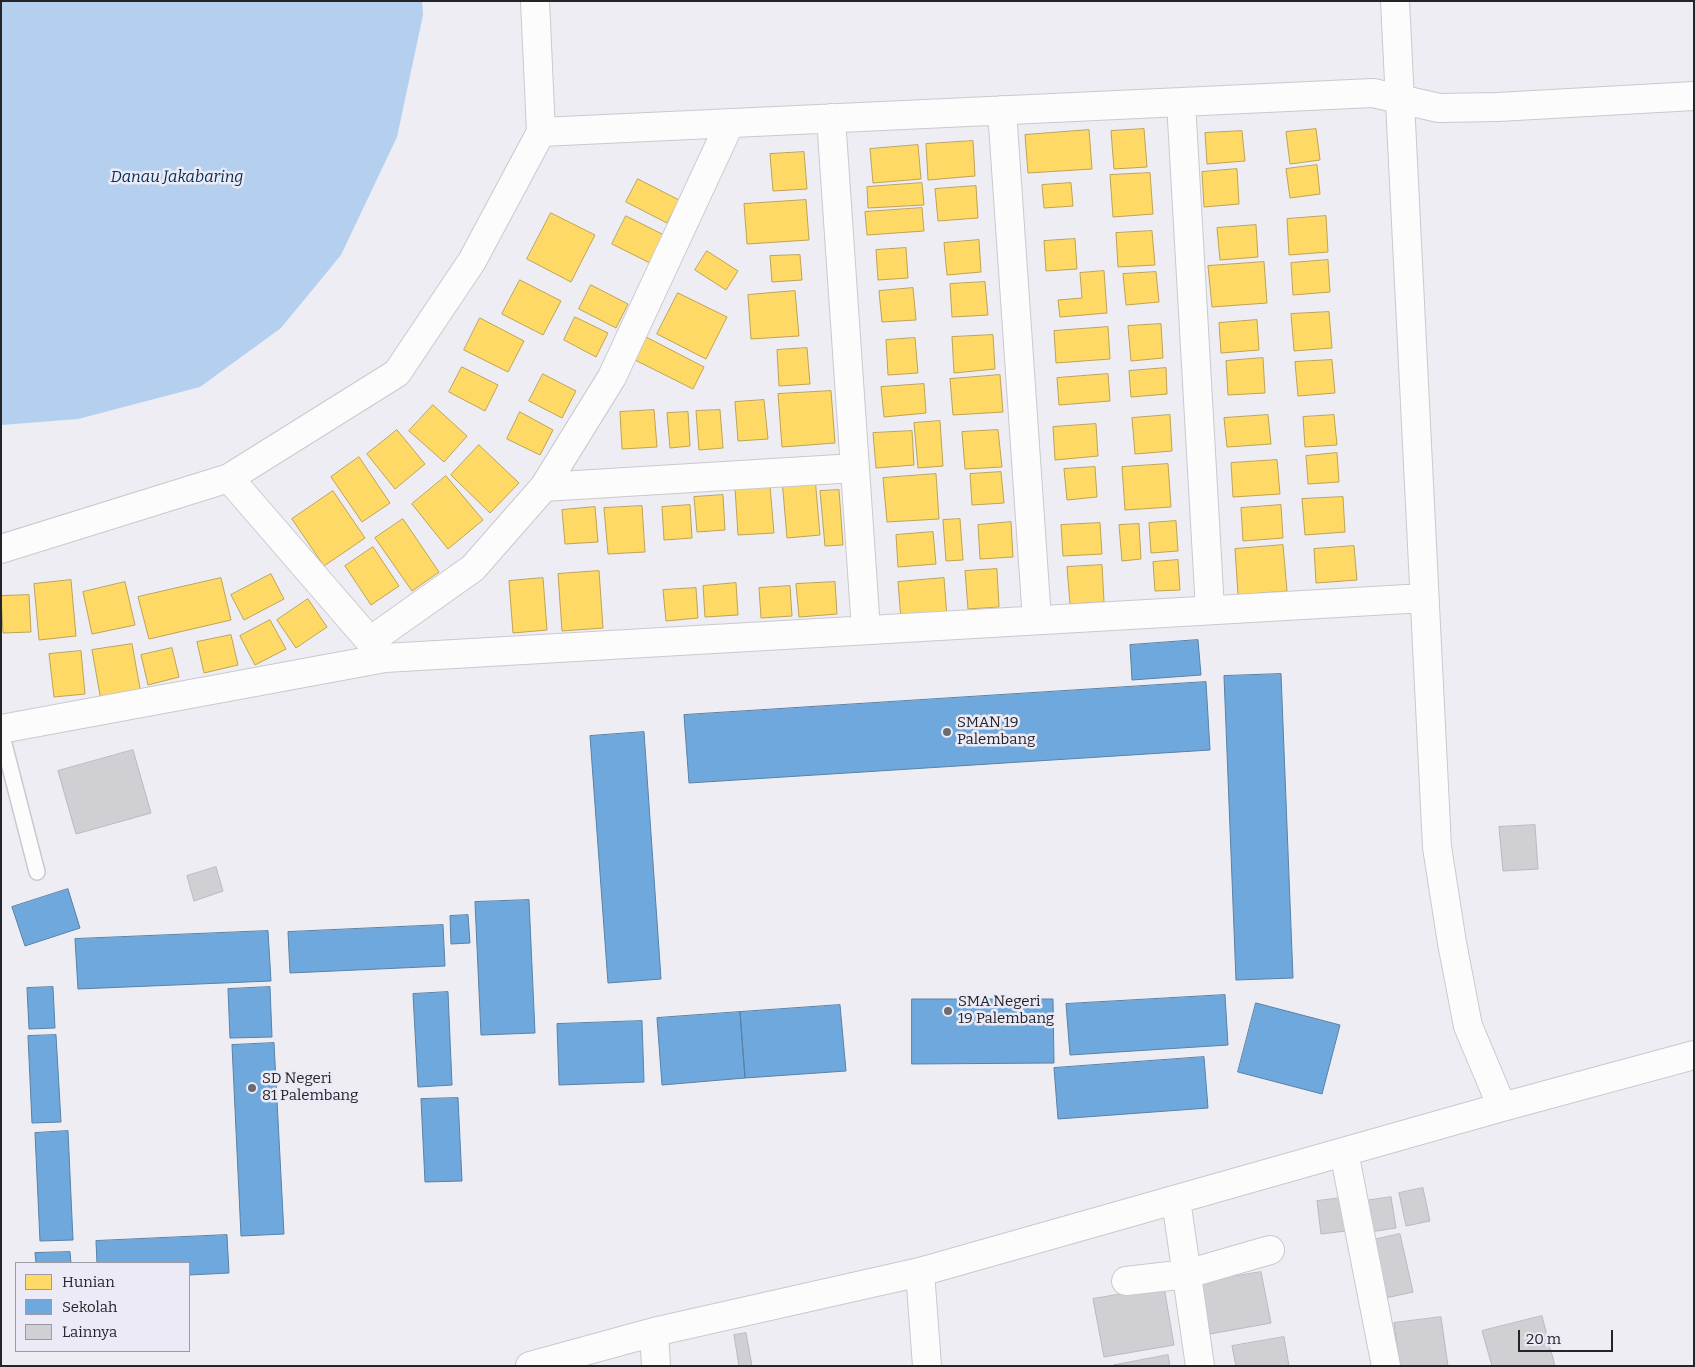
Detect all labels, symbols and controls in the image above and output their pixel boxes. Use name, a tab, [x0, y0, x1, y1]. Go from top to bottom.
water label: Danau Jakabaring	[110, 168, 244, 188]
place label: SMAN 19 Palembang	[957, 714, 1035, 749]
marker: SMAN 19 Palembang	[941, 726, 953, 738]
place label: SMA Negeri 19 Palembang	[958, 993, 1054, 1028]
marker: SMA Negeri 19 Palembang	[942, 1005, 954, 1017]
place label: SD Negeri 81 Palembang	[262, 1070, 358, 1105]
marker: SD Negeri 81 Palembang	[246, 1082, 258, 1094]
legend	[15, 1262, 190, 1352]
text: Hunian	[62, 1273, 115, 1291]
text: Sekolah	[62, 1298, 117, 1316]
scale bar	[1520, 1320, 1615, 1352]
text: Lainnya	[62, 1323, 117, 1341]
text: 20 m	[1526, 1330, 1561, 1348]

